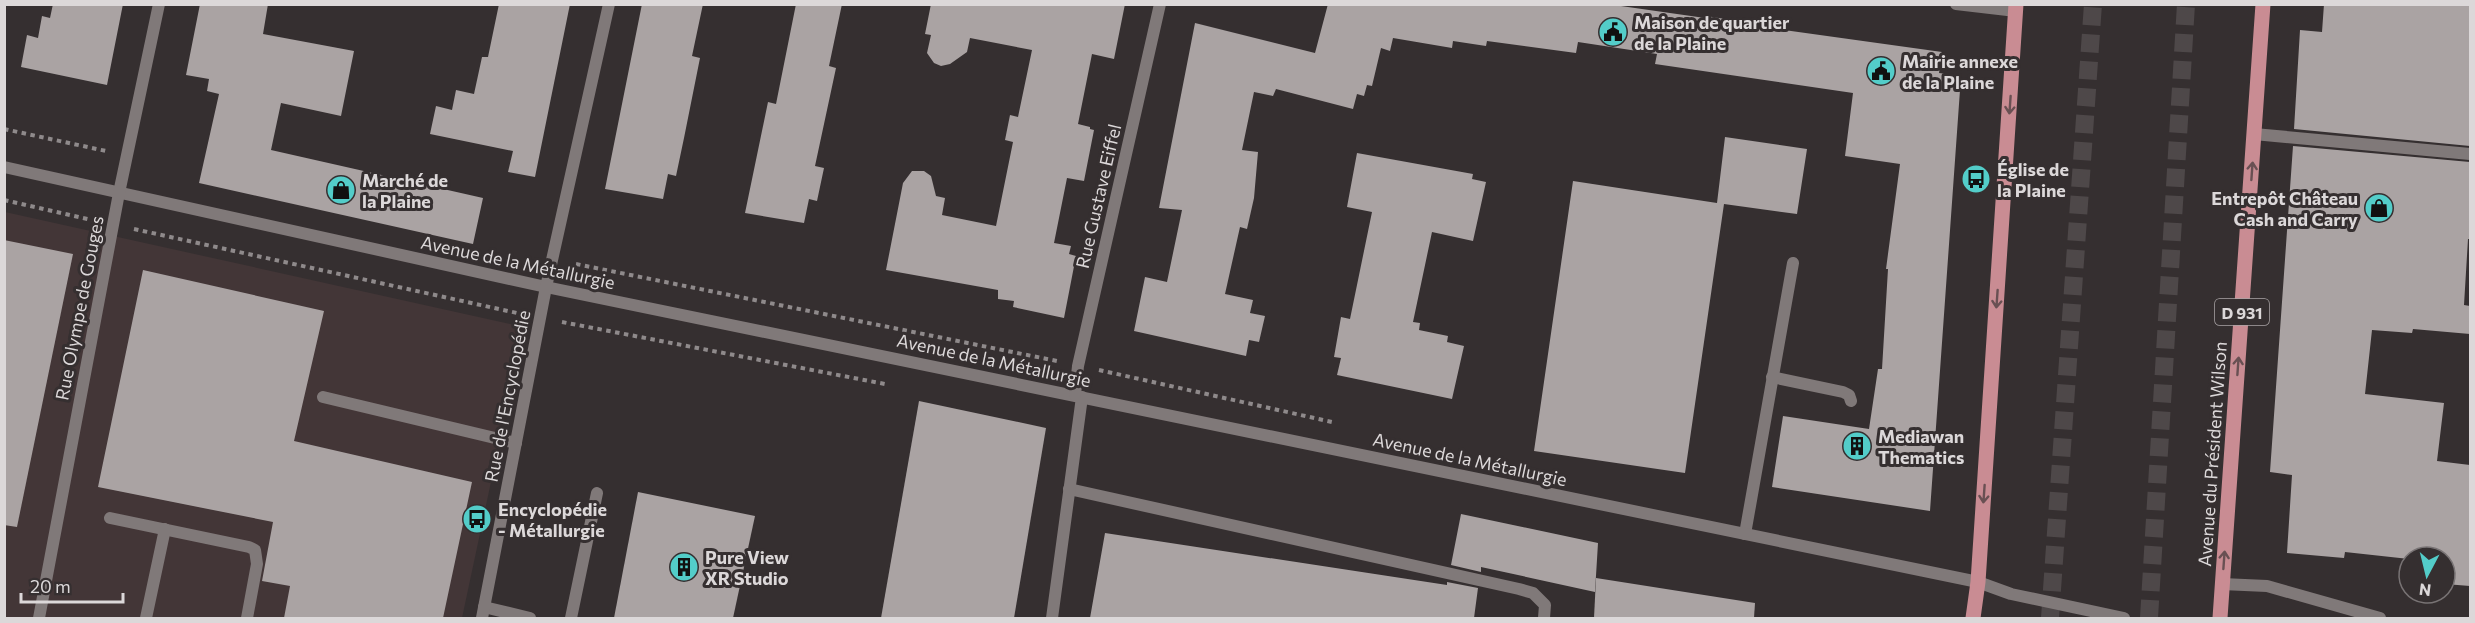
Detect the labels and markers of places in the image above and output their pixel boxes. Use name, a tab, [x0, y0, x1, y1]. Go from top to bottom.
place label: Maison de quartier de la Plaine	[1634, 11, 1790, 54]
public building icon: Maison de quartier de la Plaine	[1597, 16, 1629, 48]
place label: Mairie annexe de la Plaine	[1902, 50, 2018, 93]
public building icon: Mairie annexe de la Plaine	[1865, 55, 1897, 87]
place label: Église de la Plaine	[1997, 158, 2069, 201]
bus stop icon: Église de la Plaine	[1960, 163, 1992, 195]
place label: Marché de la Plaine	[362, 169, 448, 212]
shop icon: Marché de la Plaine	[325, 174, 357, 206]
place label: Entrepôt Château Cash and Carry	[2211, 187, 2358, 230]
shop icon: Entrepôt Château Cash and Carry	[2363, 192, 2395, 224]
place label: Mediawan Thematics	[1878, 425, 1964, 468]
building icon: Mediawan Thematics	[1841, 430, 1873, 462]
place label: Encyclopédie - Métallurgie	[498, 498, 607, 541]
bus stop icon: Encyclopédie - Métallurgie	[461, 503, 493, 535]
place label: Pure View XR Studio	[705, 546, 789, 589]
building icon: Pure View XR Studio	[668, 551, 700, 583]

